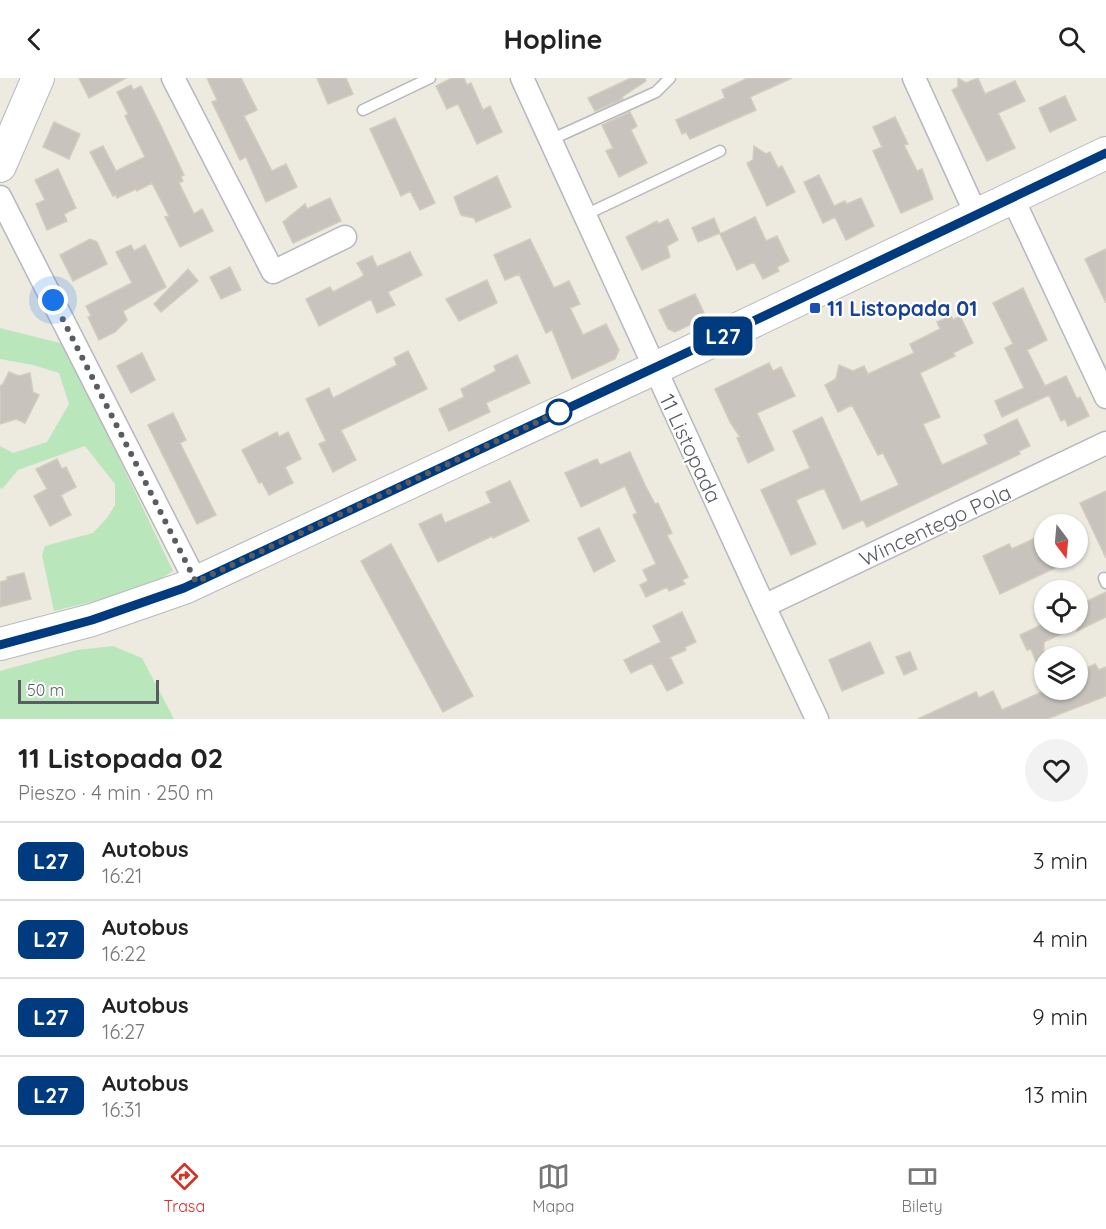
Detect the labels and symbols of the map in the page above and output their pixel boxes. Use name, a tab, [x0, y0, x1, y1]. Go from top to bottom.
your location	[38, 285, 68, 315]
place label: 11 Listopada 01	[827, 295, 977, 321]
marker: 11 Listopada 01	[808, 301, 822, 315]
line badge: L27	[688, 316, 758, 356]
street label: 11 Listopada	[654, 389, 728, 507]
unlabelled marker	[546, 399, 572, 425]
street label: Wincentego Pola	[855, 479, 1015, 571]
north arrow	[1034, 514, 1088, 568]
scale bar	[18, 677, 159, 704]

